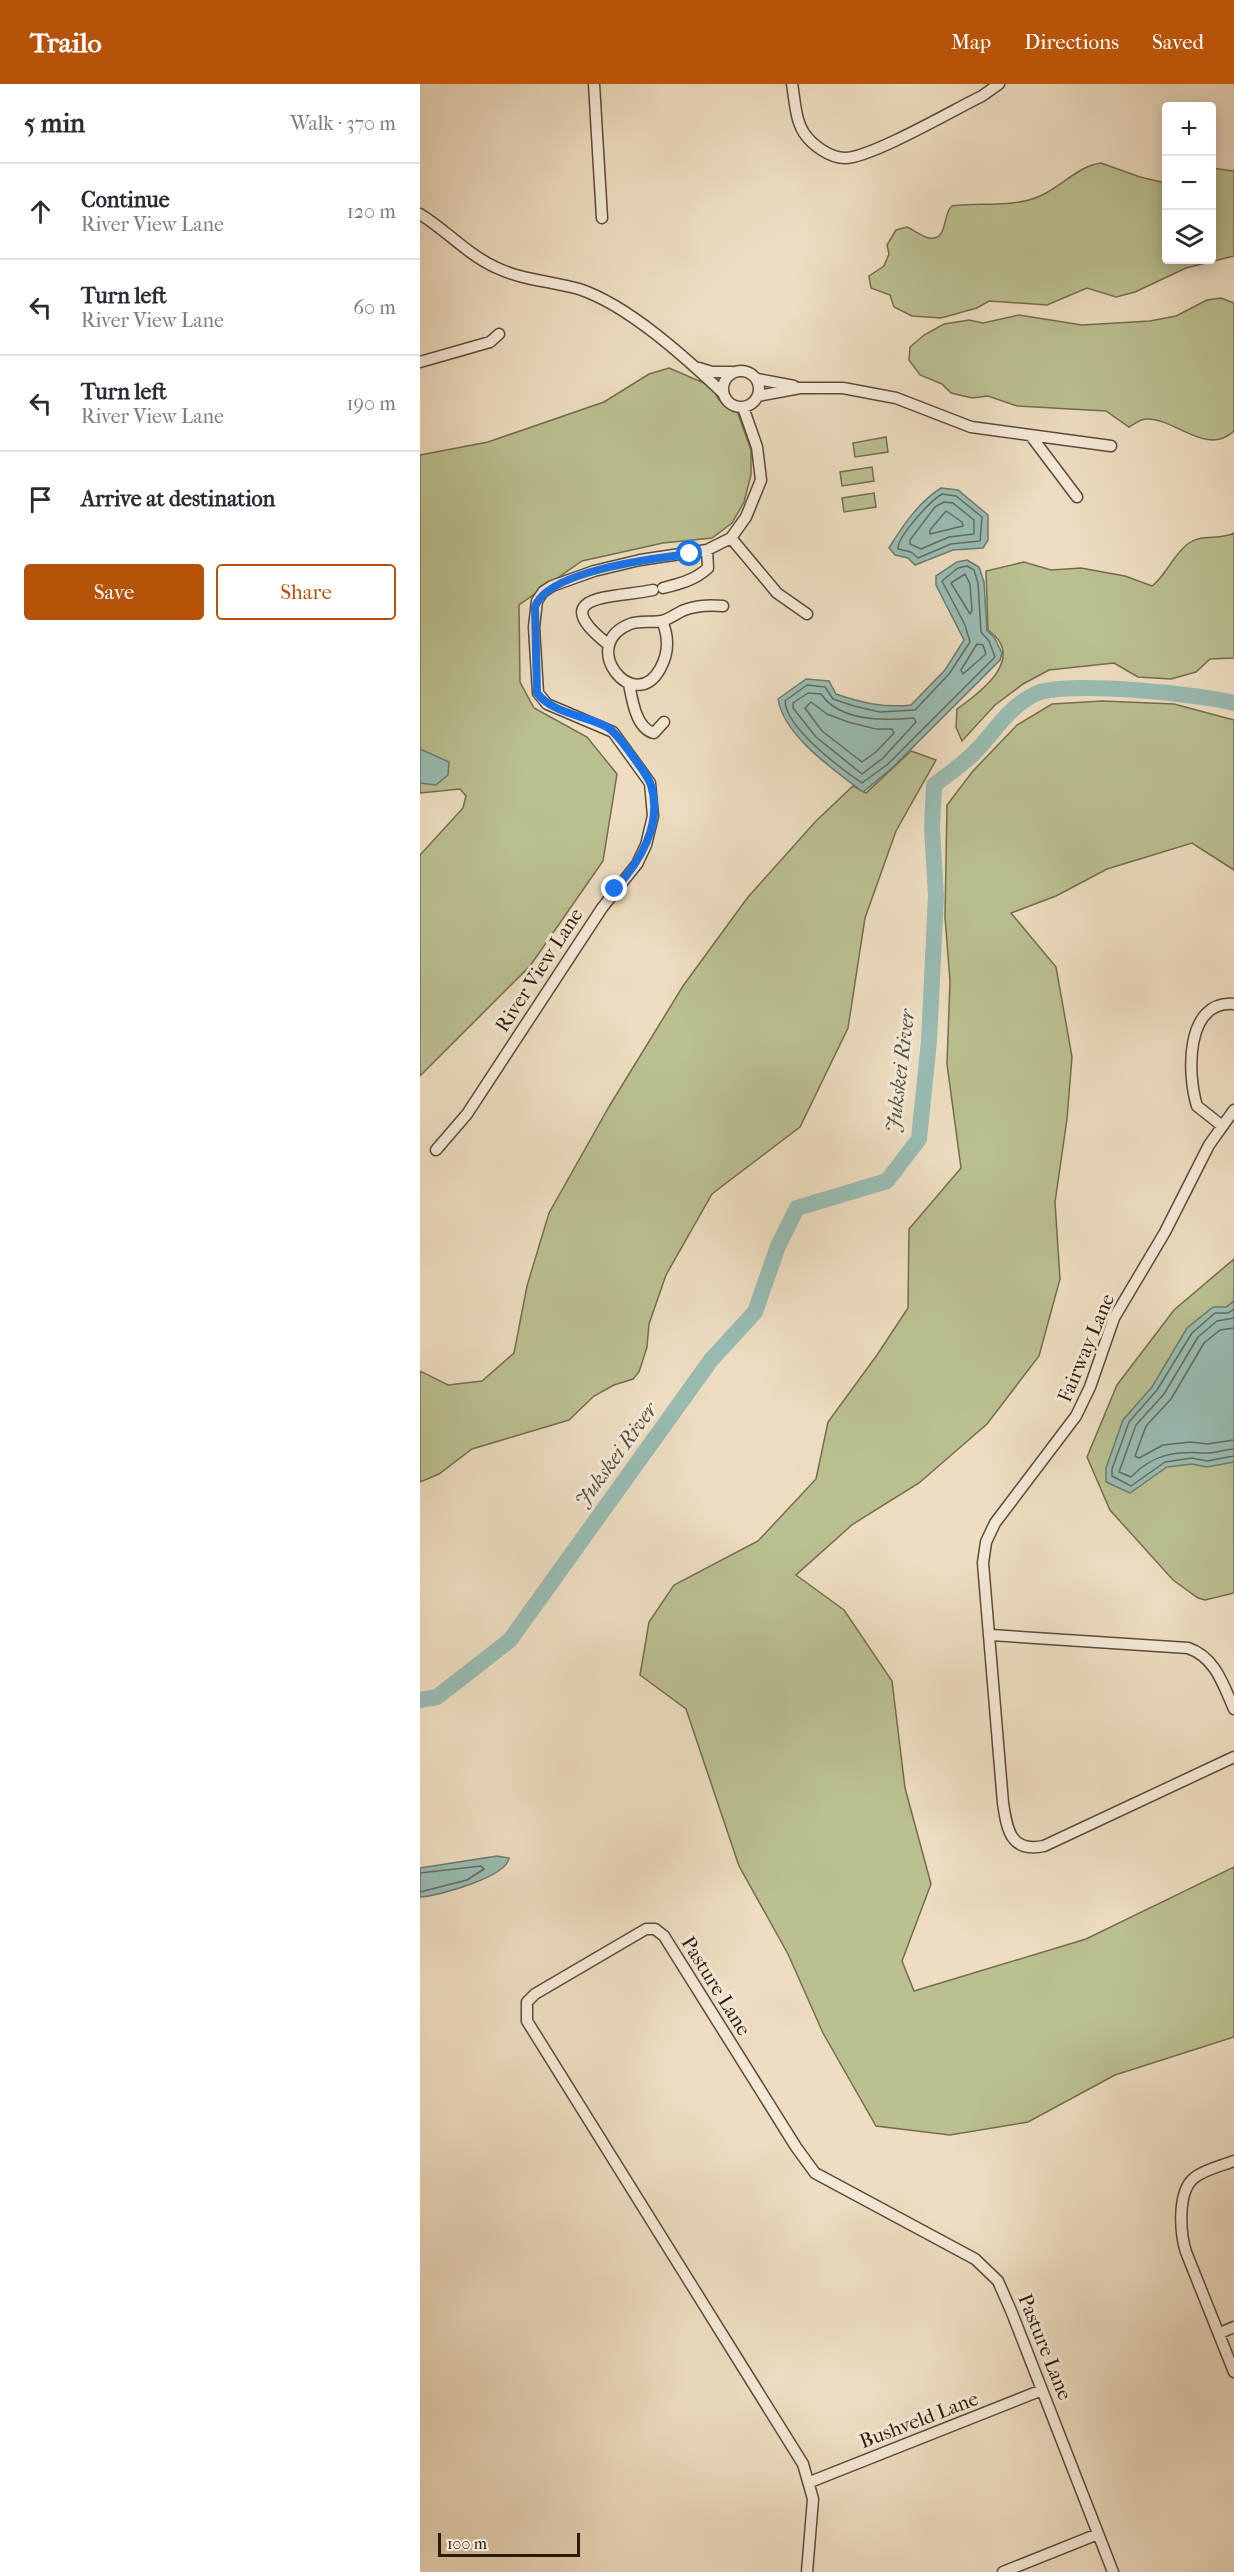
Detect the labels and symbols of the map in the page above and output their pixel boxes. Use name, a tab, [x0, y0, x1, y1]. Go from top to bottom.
route start	[676, 540, 702, 566]
route end	[601, 875, 627, 901]
street label: River View Lane	[490, 904, 588, 1036]
water label: Jukskei River	[881, 1007, 920, 1134]
street label: Fairway Lane	[1053, 1290, 1119, 1406]
water label: Jukskei River	[570, 1397, 663, 1512]
street label: Pasture Lane	[676, 1932, 756, 2040]
street label: Pasture Lane	[1013, 2291, 1077, 2403]
street label: Bushveld Lane	[856, 2387, 982, 2453]
scale bar	[438, 2530, 580, 2558]

